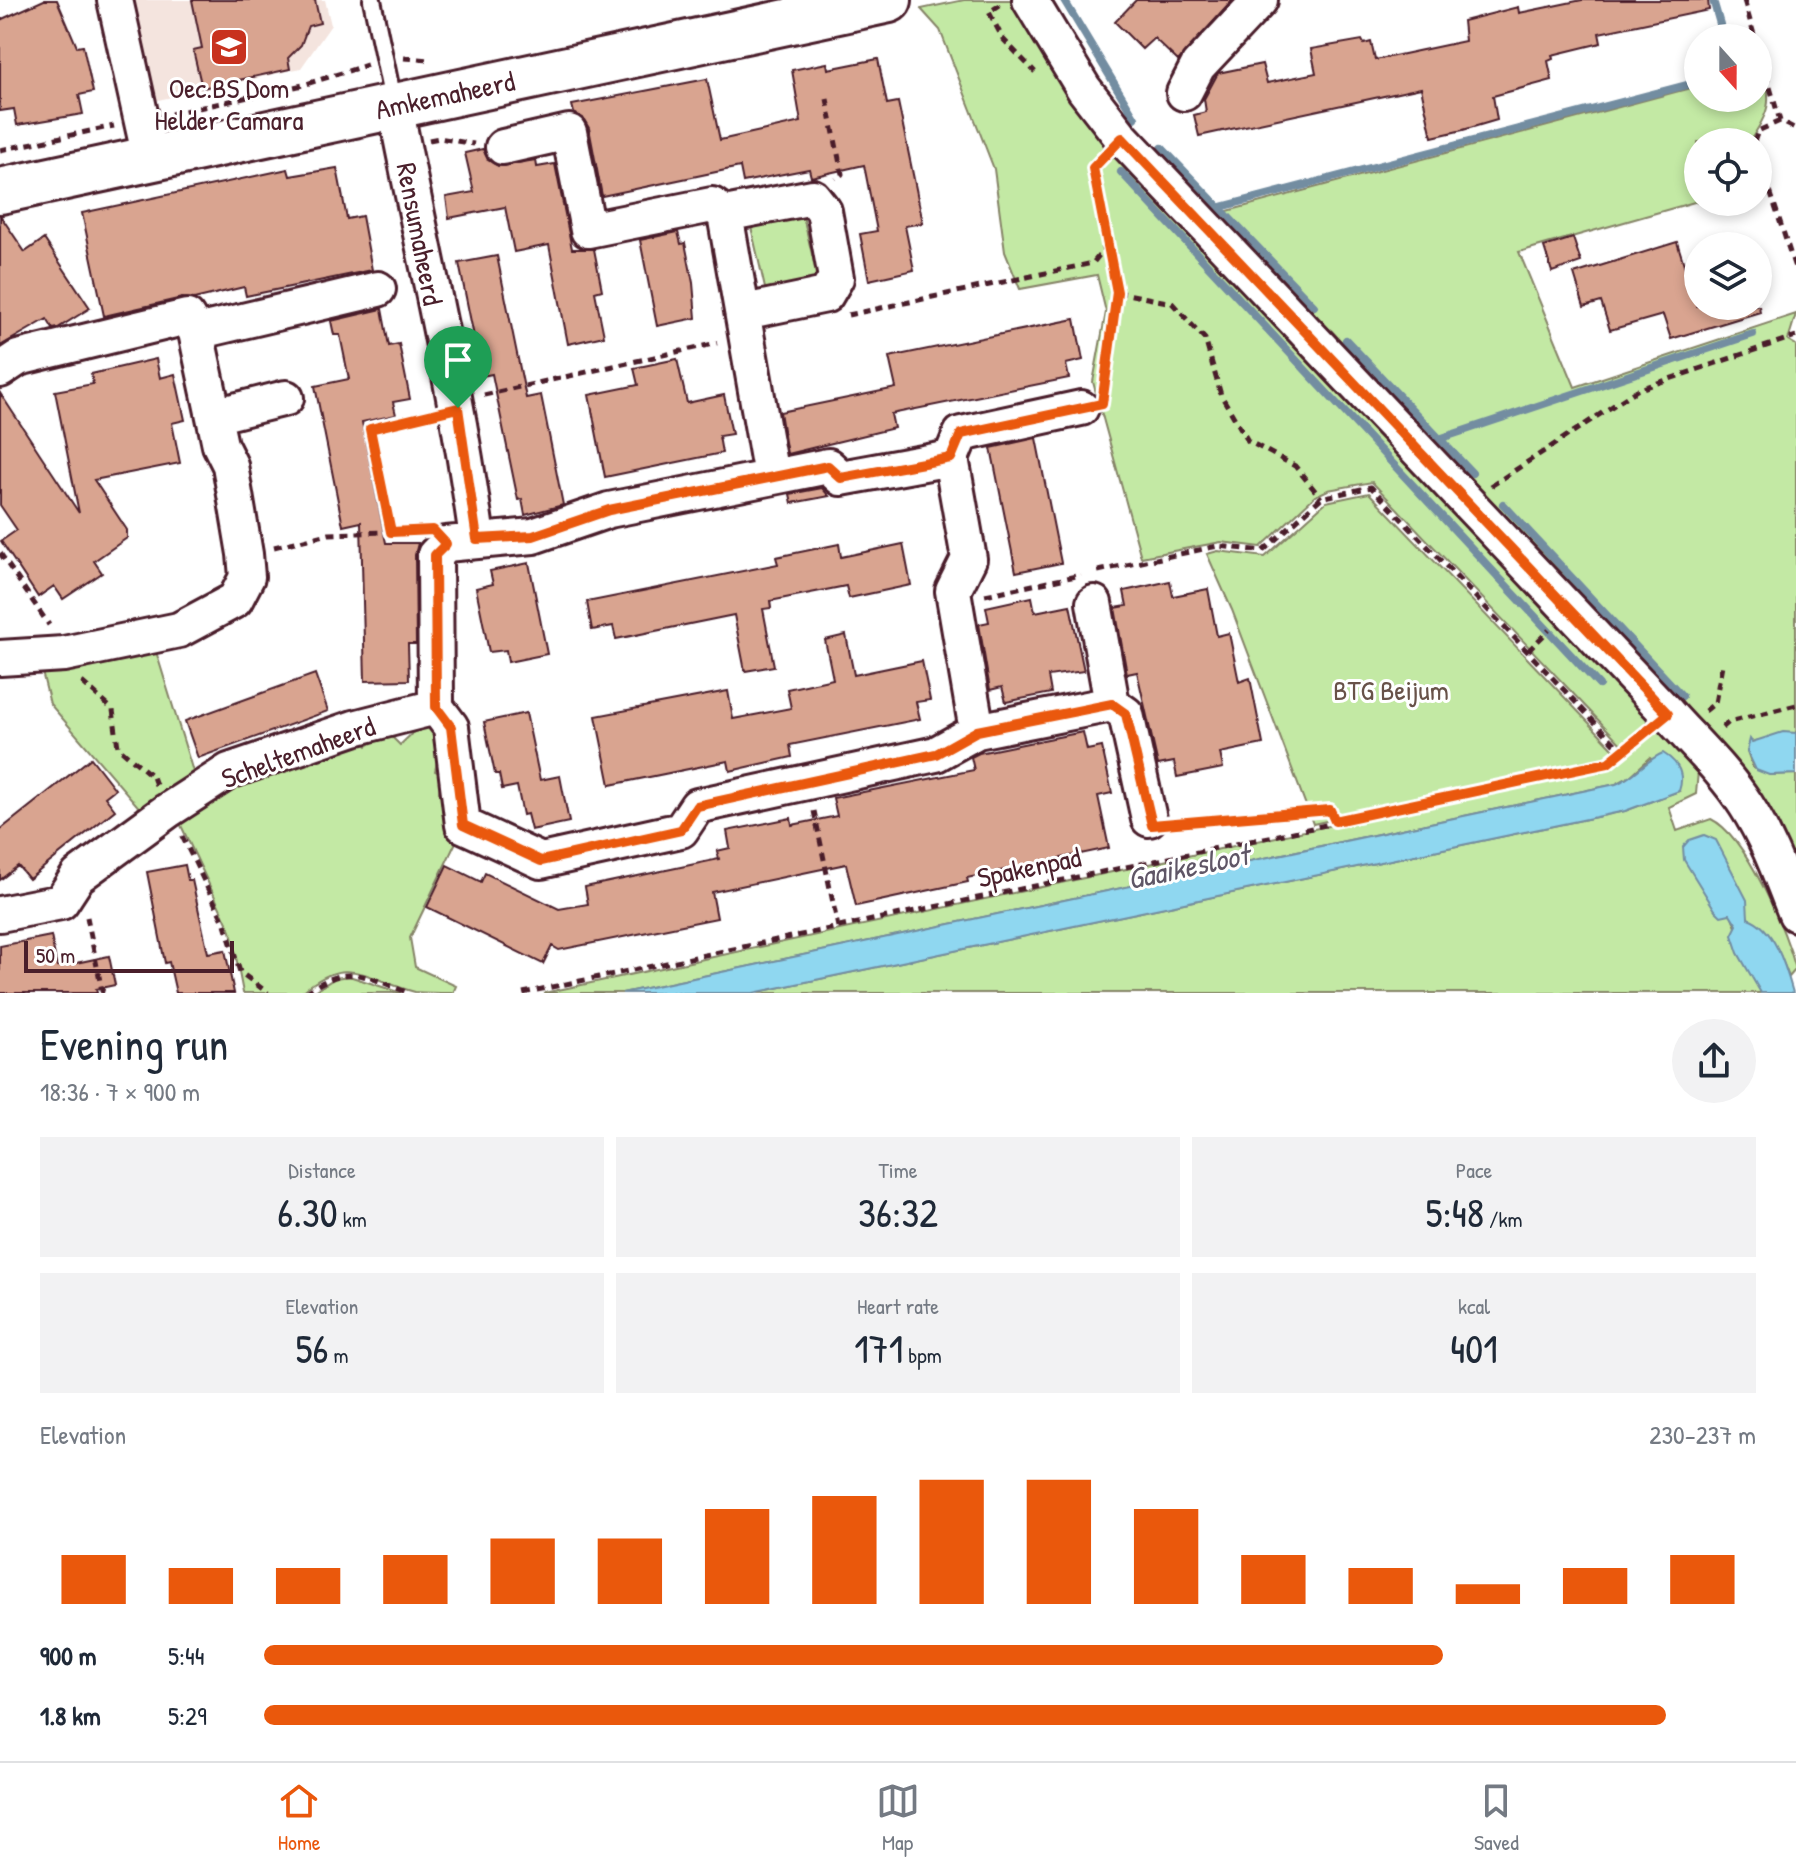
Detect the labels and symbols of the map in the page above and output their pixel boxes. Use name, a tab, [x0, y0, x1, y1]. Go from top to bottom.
north arrow	[1684, 24, 1772, 112]
school or university icon: Oec.BS Dom Helder Camara	[208, 26, 250, 68]
street label: Amkemaheerd	[372, 62, 518, 128]
place label: Oec.BS Dom Helder Camara	[154, 69, 304, 139]
street label: Rensumaheerd	[388, 160, 452, 309]
pin	[424, 326, 492, 408]
park label: BTG Beijum	[1333, 671, 1449, 709]
street label: Scheltemaheerd	[216, 707, 380, 797]
water label: Gaaikesloot	[1123, 833, 1257, 898]
street label: Spakenpad	[974, 837, 1084, 897]
scale bar	[24, 937, 234, 973]

